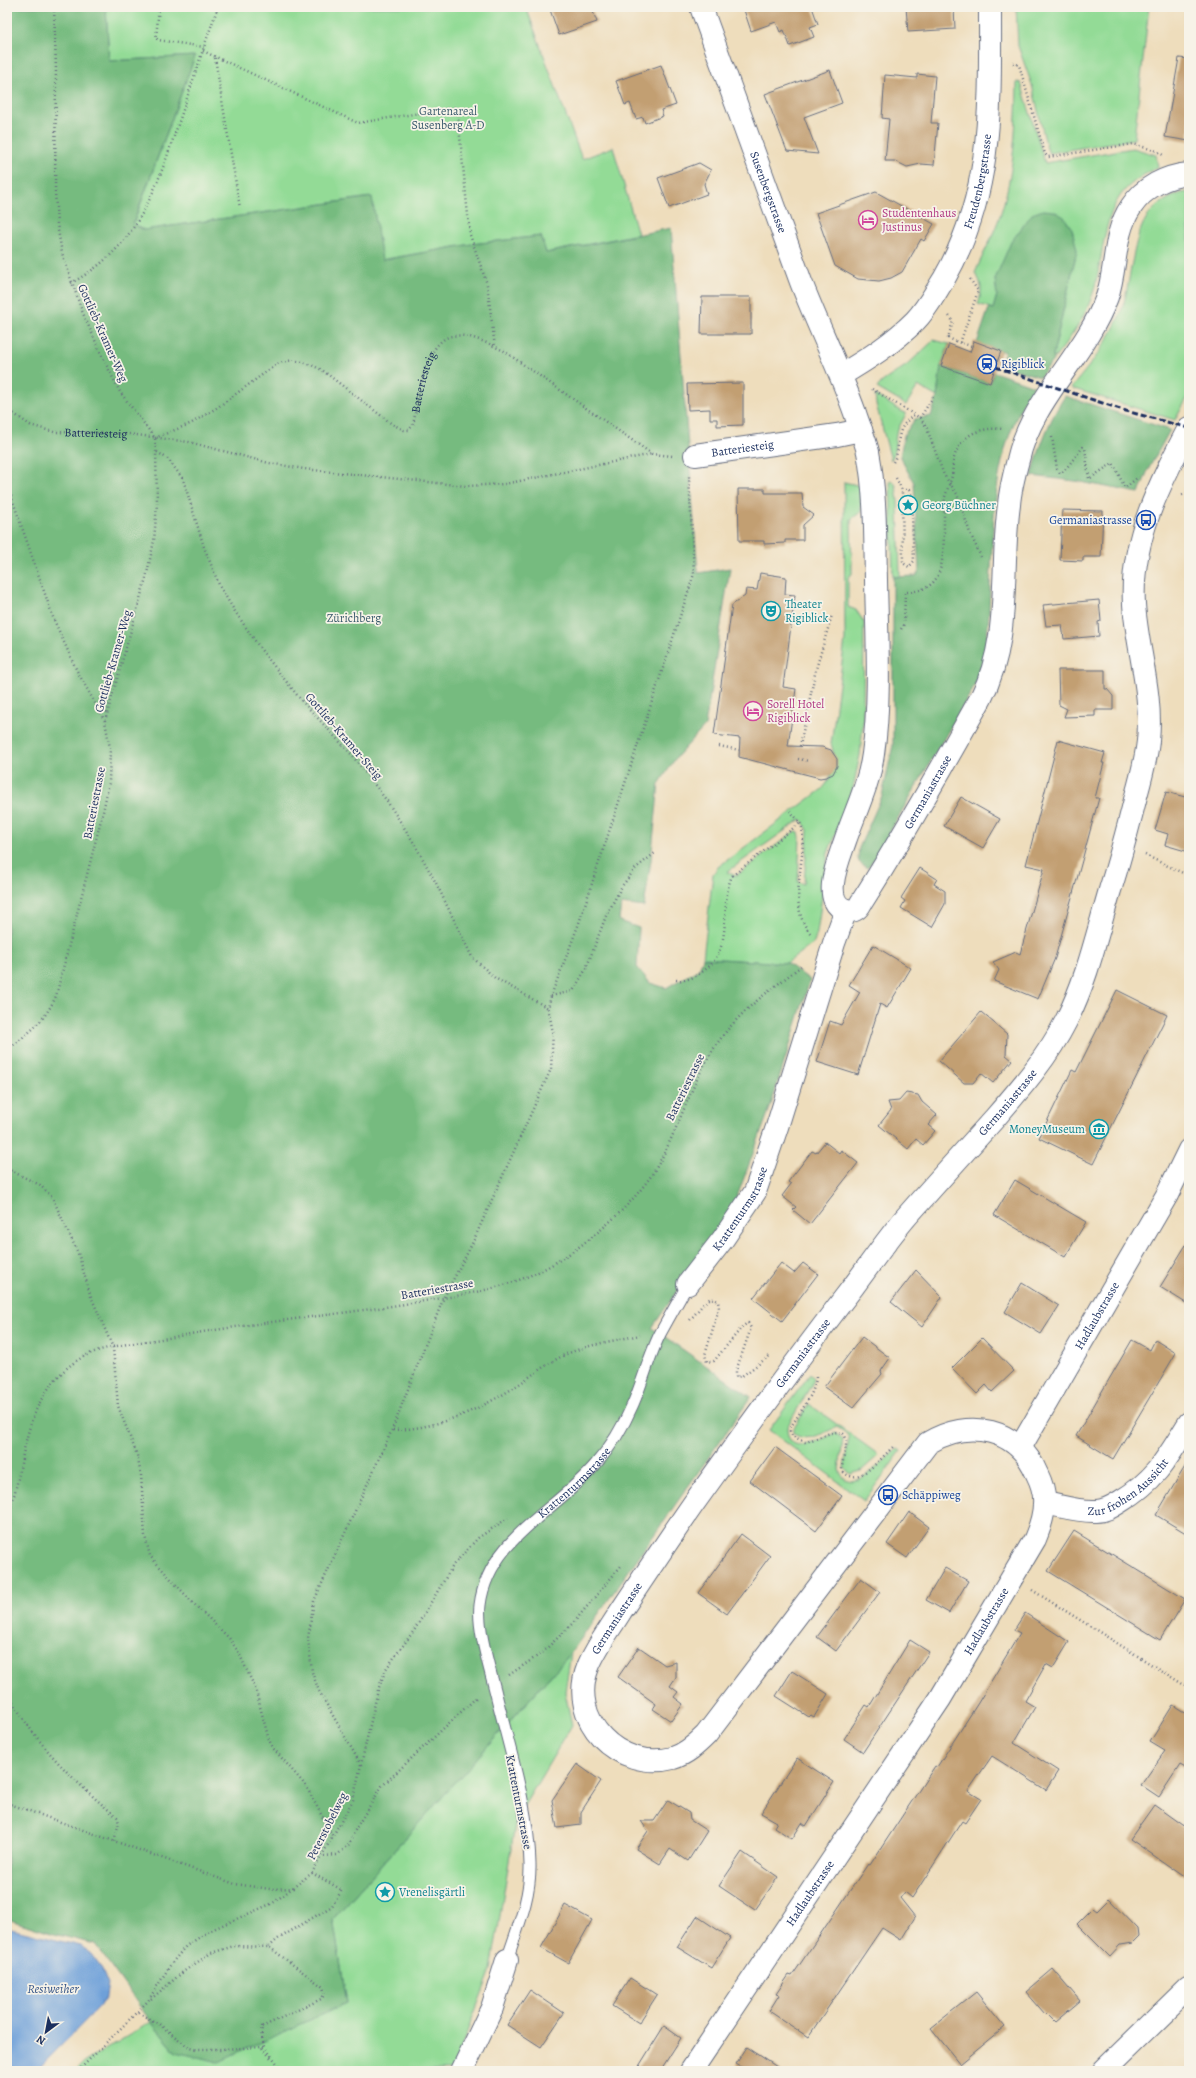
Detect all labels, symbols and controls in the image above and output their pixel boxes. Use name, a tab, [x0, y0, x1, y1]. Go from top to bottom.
park label: Gartenareal Susenberg A-D	[411, 103, 485, 133]
street label: Freudenbergstrasse	[960, 133, 995, 231]
street label: Susenbergstrasse	[746, 149, 790, 235]
place label: Studentenhaus Justinus	[882, 205, 957, 235]
hotel icon: Studentenhaus Justinus	[857, 209, 879, 231]
street label: Gottlieb-Kramer-Weg	[74, 281, 132, 385]
street label: Batteriesteig	[407, 348, 440, 414]
station icon: Rigiblick	[976, 353, 998, 375]
place label: Rigiblick	[1001, 356, 1044, 372]
street label: Batteriesteig	[64, 424, 128, 442]
street label: Batteriesteig	[710, 436, 775, 461]
place icon: Georg Büchner	[897, 494, 919, 516]
place label: Georg Büchner	[922, 497, 996, 513]
bus stop icon: Germaniastrasse	[1135, 509, 1157, 531]
place label: Germaniastrasse	[1049, 512, 1132, 528]
place label: Theater Rigiblick	[785, 596, 828, 626]
theatre icon: Theater Rigiblick	[760, 600, 782, 622]
street label: Gottlieb-Kramer-Weg	[91, 608, 135, 714]
park label: Zürichberg	[327, 610, 381, 626]
street label: Gottlieb-Kramer-Steig	[302, 689, 386, 783]
place label: Sorell Hotel Rigiblick	[767, 696, 824, 726]
hotel icon: Sorell Hotel Rigiblick	[742, 700, 764, 722]
street label: Germaniastrasse	[900, 752, 955, 832]
street label: Batteriestrasse	[79, 765, 109, 841]
street label: Batteriestrasse	[662, 1051, 708, 1123]
street label: Germaniastrasse	[975, 1066, 1041, 1139]
museum icon: MoneyMuseum	[1088, 1118, 1110, 1140]
place label: MoneyMuseum	[1009, 1121, 1085, 1137]
street label: Krattenturmstrasse	[709, 1164, 771, 1254]
street label: Batteriestrasse	[400, 1275, 474, 1303]
street label: Hadlaubstrasse	[1071, 1279, 1123, 1353]
street label: Germaniastrasse	[772, 1315, 834, 1391]
street label: Krattenturmstrasse	[534, 1444, 614, 1522]
street label: Zur frohen Aussicht	[1088, 1455, 1172, 1519]
bus stop icon: Schäppiweg	[877, 1484, 899, 1506]
place label: Schäppiweg	[902, 1487, 961, 1503]
street label: Germaniastrasse	[588, 1579, 646, 1657]
street label: Hadlaubstrasse	[960, 1585, 1012, 1658]
street label: Krattenturmstrasse	[502, 1753, 536, 1851]
street label: Peterstobelweg	[303, 1789, 351, 1863]
street label: Hadlaubstrasse	[782, 1857, 838, 1929]
place icon: Vrenelisgärtli	[374, 1881, 396, 1903]
place label: Vrenelisgärtli	[398, 1884, 465, 1900]
water label: Resiweiher	[27, 1980, 79, 1997]
north arrow	[26, 2012, 66, 2052]
text: N	[34, 2032, 48, 2049]

